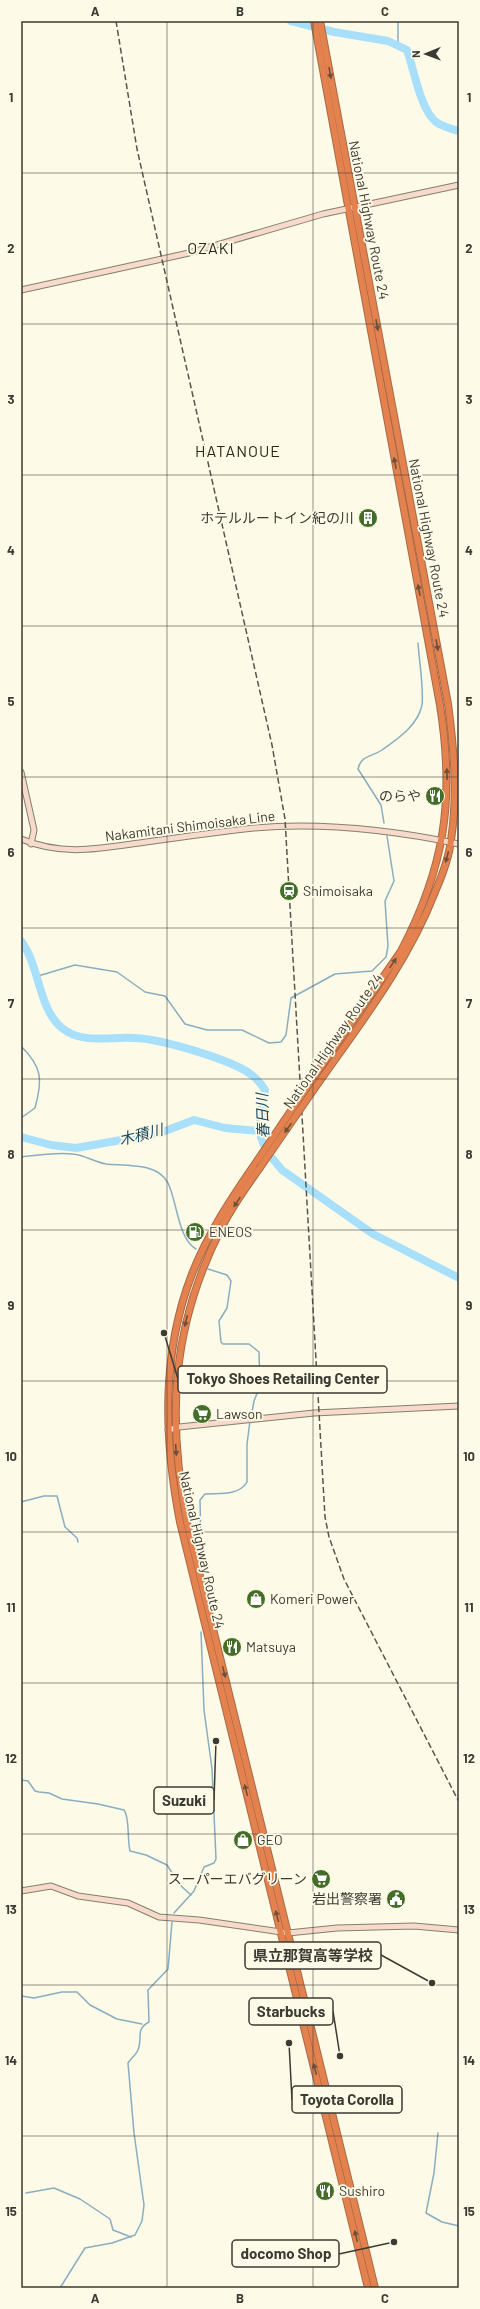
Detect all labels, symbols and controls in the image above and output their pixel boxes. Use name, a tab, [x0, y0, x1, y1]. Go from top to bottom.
text: A	[91, 3, 100, 19]
text: B	[236, 3, 244, 19]
text: C	[381, 3, 389, 19]
north arrow	[406, 34, 446, 74]
text: N	[409, 50, 422, 58]
one-way arrow	[327, 67, 333, 80]
text: 1	[9, 89, 13, 105]
text: 1	[467, 89, 471, 105]
street label: National Highway Route 24	[346, 139, 393, 301]
district label: OZAKI	[187, 238, 235, 257]
text: 2	[7, 240, 15, 256]
text: 2	[465, 240, 473, 256]
one-way arrow	[374, 319, 380, 331]
text: 3	[7, 391, 15, 407]
text: 3	[465, 391, 473, 407]
district label: HATANOUE	[195, 441, 281, 460]
one-way arrow	[392, 456, 398, 469]
street label: National Highway Route 24	[406, 457, 453, 619]
building icon: ホテルルートイン紀の川	[357, 507, 379, 529]
place label: ホテルルートイン紀の川	[200, 509, 354, 526]
text: 4	[7, 542, 15, 558]
text: 4	[465, 542, 473, 558]
one-way arrow	[416, 584, 422, 596]
one-way arrow	[435, 639, 441, 652]
text: 5	[7, 693, 15, 709]
text: 5	[465, 693, 473, 709]
one-way arrow	[444, 768, 451, 780]
restaurant icon: のらや	[424, 785, 446, 807]
place label: のらや	[379, 787, 421, 804]
street label: Nakamitani Shimoisaka Line	[104, 807, 276, 844]
text: 6	[8, 844, 15, 860]
text: 6	[466, 844, 473, 860]
one-way arrow	[444, 852, 450, 864]
station icon: Shimoisaka	[278, 880, 300, 902]
place label: Shimoisaka	[303, 882, 373, 899]
one-way arrow	[389, 958, 397, 968]
street label: National Highway Route 24	[279, 970, 386, 1112]
text: 7	[8, 995, 15, 1011]
text: 7	[466, 995, 473, 1011]
water label: 春日川	[252, 1091, 272, 1139]
water label: 木積川	[117, 1119, 167, 1148]
one-way arrow	[284, 1122, 292, 1133]
text: 8	[7, 1146, 15, 1162]
text: 8	[465, 1146, 473, 1162]
one-way arrow	[233, 1197, 241, 1207]
fuel station icon: ENEOS	[184, 1221, 206, 1243]
place label: ENEOS	[209, 1223, 252, 1240]
text: 9	[8, 1297, 15, 1313]
text: 9	[466, 1297, 473, 1313]
one-way arrow	[183, 1314, 189, 1327]
callout: Tokyo Shoes Retailing Center	[178, 1366, 387, 1393]
text: Tokyo Shoes Retailing Center	[187, 1369, 380, 1387]
supermarket icon: Lawson	[191, 1403, 213, 1425]
place label: Lawson	[216, 1405, 263, 1422]
one-way arrow	[173, 1444, 180, 1456]
text: 10	[5, 1448, 17, 1464]
text: 10	[463, 1448, 475, 1464]
street label: National Highway Route 24	[176, 1469, 229, 1630]
shop icon: Komeri Power	[245, 1588, 267, 1610]
place label: Komeri Power	[270, 1590, 354, 1607]
text: 11	[6, 1599, 16, 1615]
text: 11	[464, 1599, 474, 1615]
restaurant icon: Matsuya	[221, 1636, 243, 1658]
place label: Matsuya	[246, 1638, 296, 1655]
one-way arrow	[222, 1666, 228, 1678]
text: 12	[5, 1750, 17, 1766]
text: 12	[463, 1750, 475, 1766]
one-way arrow	[243, 1783, 249, 1796]
callout: Suzuki	[154, 1787, 214, 1814]
text: Suzuki	[162, 1791, 206, 1809]
shop icon: GEO	[232, 1829, 254, 1851]
place label: GEO	[257, 1831, 283, 1848]
supermarket icon: スーパーエバグリーン	[310, 1868, 332, 1890]
place label: スーパーエバグリーン	[168, 1870, 307, 1887]
public building icon: 岩出警察署	[385, 1888, 407, 1910]
place label: 岩出警察署	[312, 1890, 382, 1907]
text: 13	[5, 1901, 17, 1917]
text: 13	[463, 1901, 475, 1917]
one-way arrow	[274, 1910, 280, 1922]
callout: 県立那賀高等学校	[245, 1942, 381, 1969]
text: 県立那賀高等学校	[253, 1946, 373, 1964]
callout: Starbucks	[249, 1998, 333, 2025]
text: Starbucks	[257, 2002, 326, 2020]
text: 14	[5, 2052, 17, 2068]
text: 14	[463, 2052, 475, 2068]
one-way arrow	[312, 2063, 318, 2075]
callout: Toyota Corolla	[292, 2086, 402, 2113]
text: Toyota Corolla	[300, 2090, 394, 2108]
restaurant icon: Sushiro	[314, 2180, 336, 2202]
place label: Sushiro	[339, 2182, 385, 2199]
text: 15	[5, 2203, 17, 2219]
text: 15	[463, 2203, 475, 2219]
one-way arrow	[352, 2230, 358, 2243]
callout: docomo Shop	[232, 2240, 339, 2267]
text: docomo Shop	[241, 2244, 331, 2262]
text: A	[91, 2290, 100, 2306]
text: B	[236, 2290, 244, 2306]
text: C	[381, 2290, 389, 2306]

